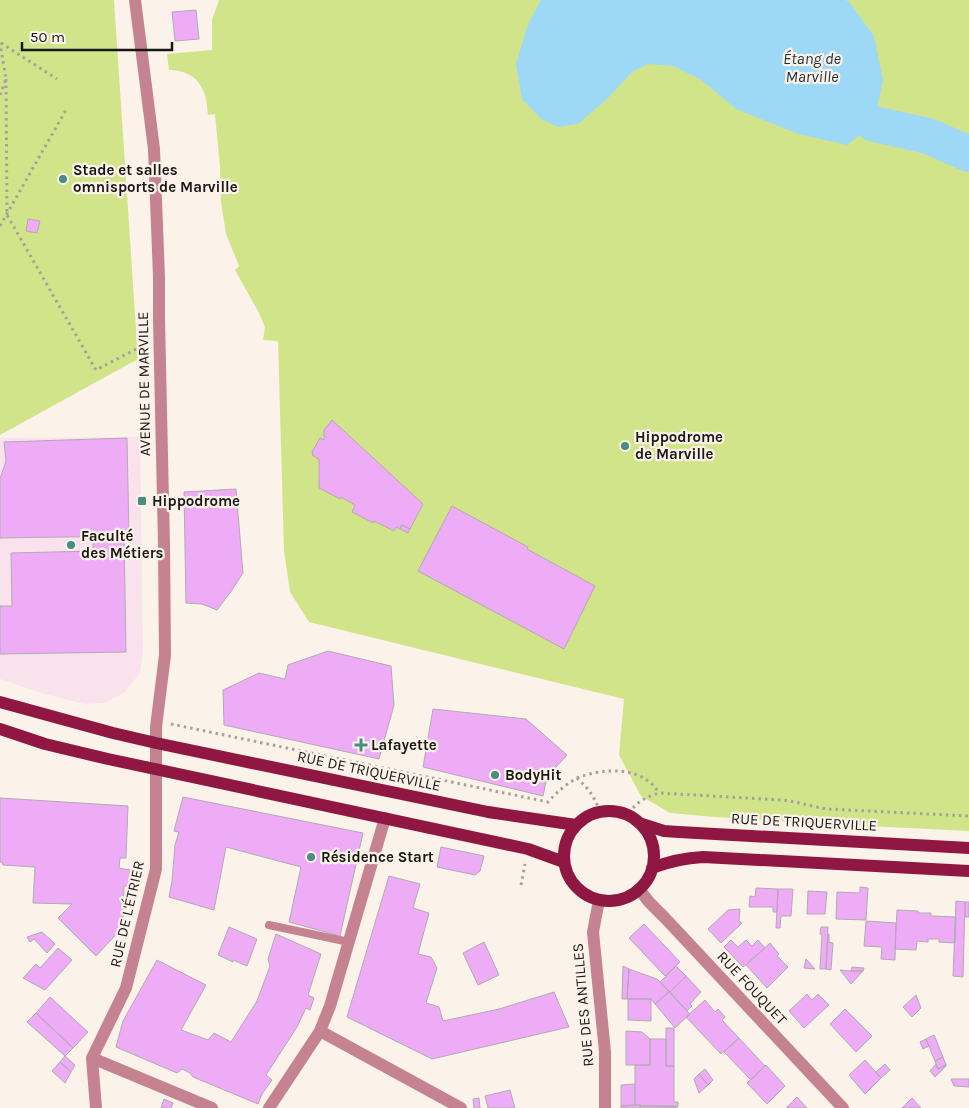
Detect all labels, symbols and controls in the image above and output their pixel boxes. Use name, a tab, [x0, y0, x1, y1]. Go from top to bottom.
scale bar	[22, 20, 172, 52]
text: 50 m	[30, 28, 65, 46]
water label: Étang de Marville	[783, 49, 841, 86]
place label: Stade et salles omnisports de Marville	[73, 161, 238, 196]
marker: Stade et salles omnisports de Marville	[57, 173, 69, 185]
street label: AVENUE DE MARVILLE	[134, 312, 154, 456]
place label: Hippodrome de Marville	[635, 428, 723, 463]
marker: Hippodrome de Marville	[619, 440, 631, 452]
place label: Hippodrome	[152, 492, 240, 510]
marker: Hippodrome	[136, 495, 148, 507]
place label: Faculté des Métiers	[81, 527, 164, 562]
marker: Faculté des Métiers	[65, 539, 77, 551]
place label: Lafayette	[371, 736, 437, 754]
marker: Lafayette	[355, 739, 367, 751]
street label: RUE DE TRIQUERVILLE	[296, 747, 442, 795]
place label: BodyHit	[505, 766, 561, 784]
marker: BodyHit	[489, 769, 501, 781]
street label: RUE DE TRIQUERVILLE	[731, 809, 877, 835]
place label: Résidence Start	[321, 848, 434, 866]
marker: Résidence Start	[305, 851, 317, 863]
street label: RUE DE L'ÉTRIER	[106, 859, 148, 969]
street label: RUE DES ANTILLES	[569, 942, 597, 1068]
street label: RUE FOUQUET	[713, 948, 791, 1029]

